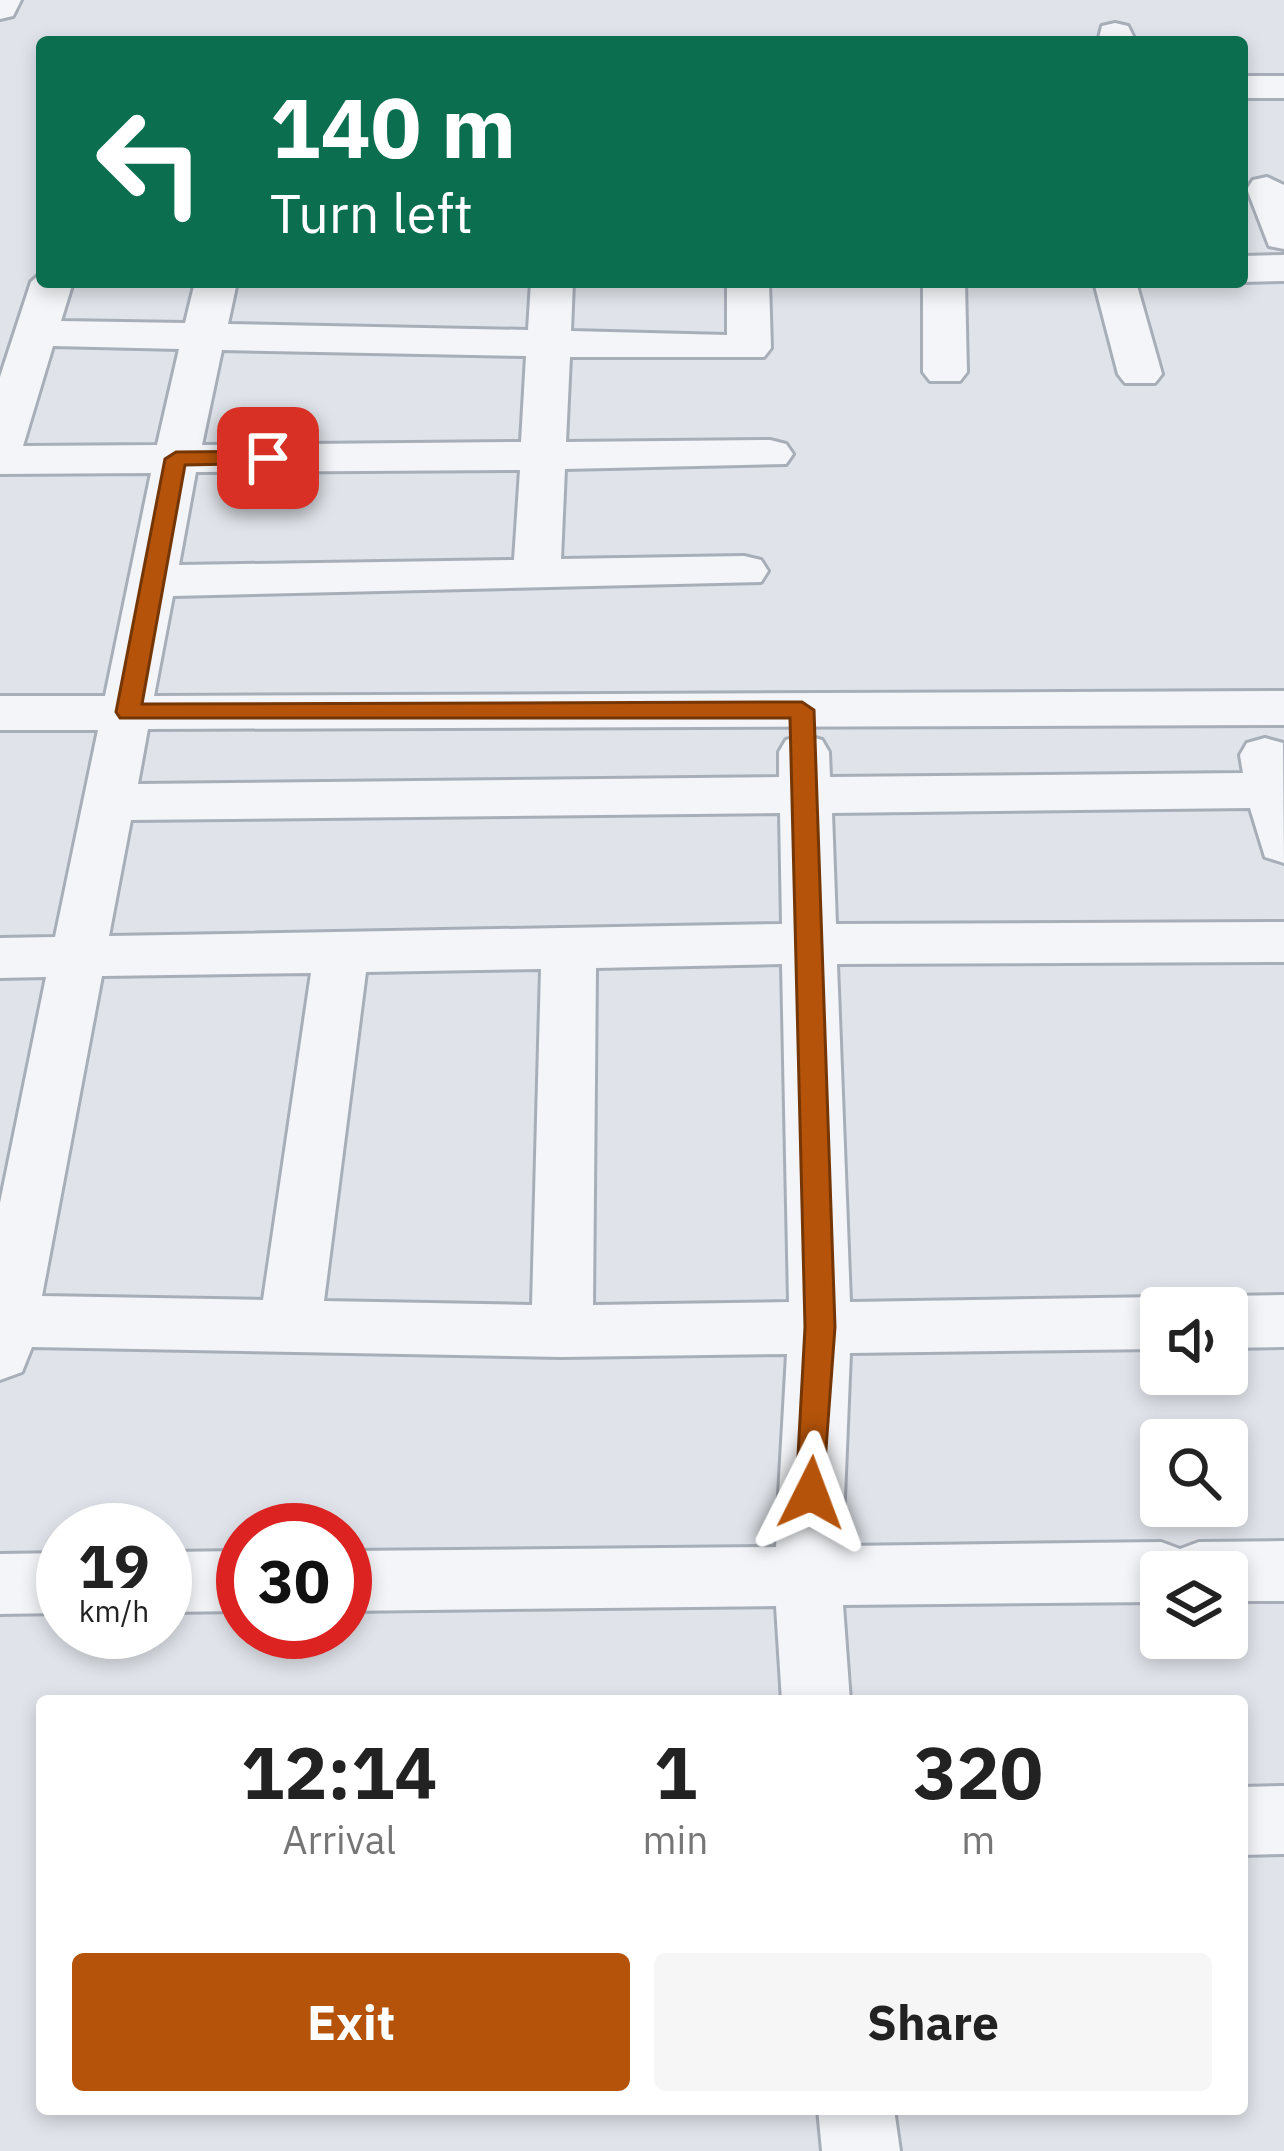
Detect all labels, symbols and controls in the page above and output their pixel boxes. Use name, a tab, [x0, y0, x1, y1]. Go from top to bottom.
text: 140 m	[270, 72, 516, 181]
icon: left	[72, 84, 228, 240]
text: Turn left	[270, 178, 473, 248]
pin	[217, 407, 319, 509]
icon: arrive	[235, 425, 301, 491]
map controls	[1140, 1287, 1248, 1659]
button: sound	[1140, 1287, 1248, 1395]
button: search	[1140, 1419, 1248, 1527]
position arrow	[748, 1430, 874, 1556]
speed limit sign: 30	[216, 1503, 372, 1659]
text: 19	[78, 1526, 150, 1605]
button: layers	[1140, 1551, 1248, 1659]
text: km/h	[79, 1591, 149, 1630]
text: 12:14	[241, 1725, 438, 1819]
text: 1	[654, 1725, 697, 1819]
text: 320	[913, 1725, 1043, 1819]
text: Arrival	[282, 1814, 396, 1865]
text: min	[643, 1814, 708, 1865]
text: m	[961, 1814, 995, 1865]
button: Exit	[72, 1953, 630, 2091]
button: Share	[654, 1953, 1212, 2091]

